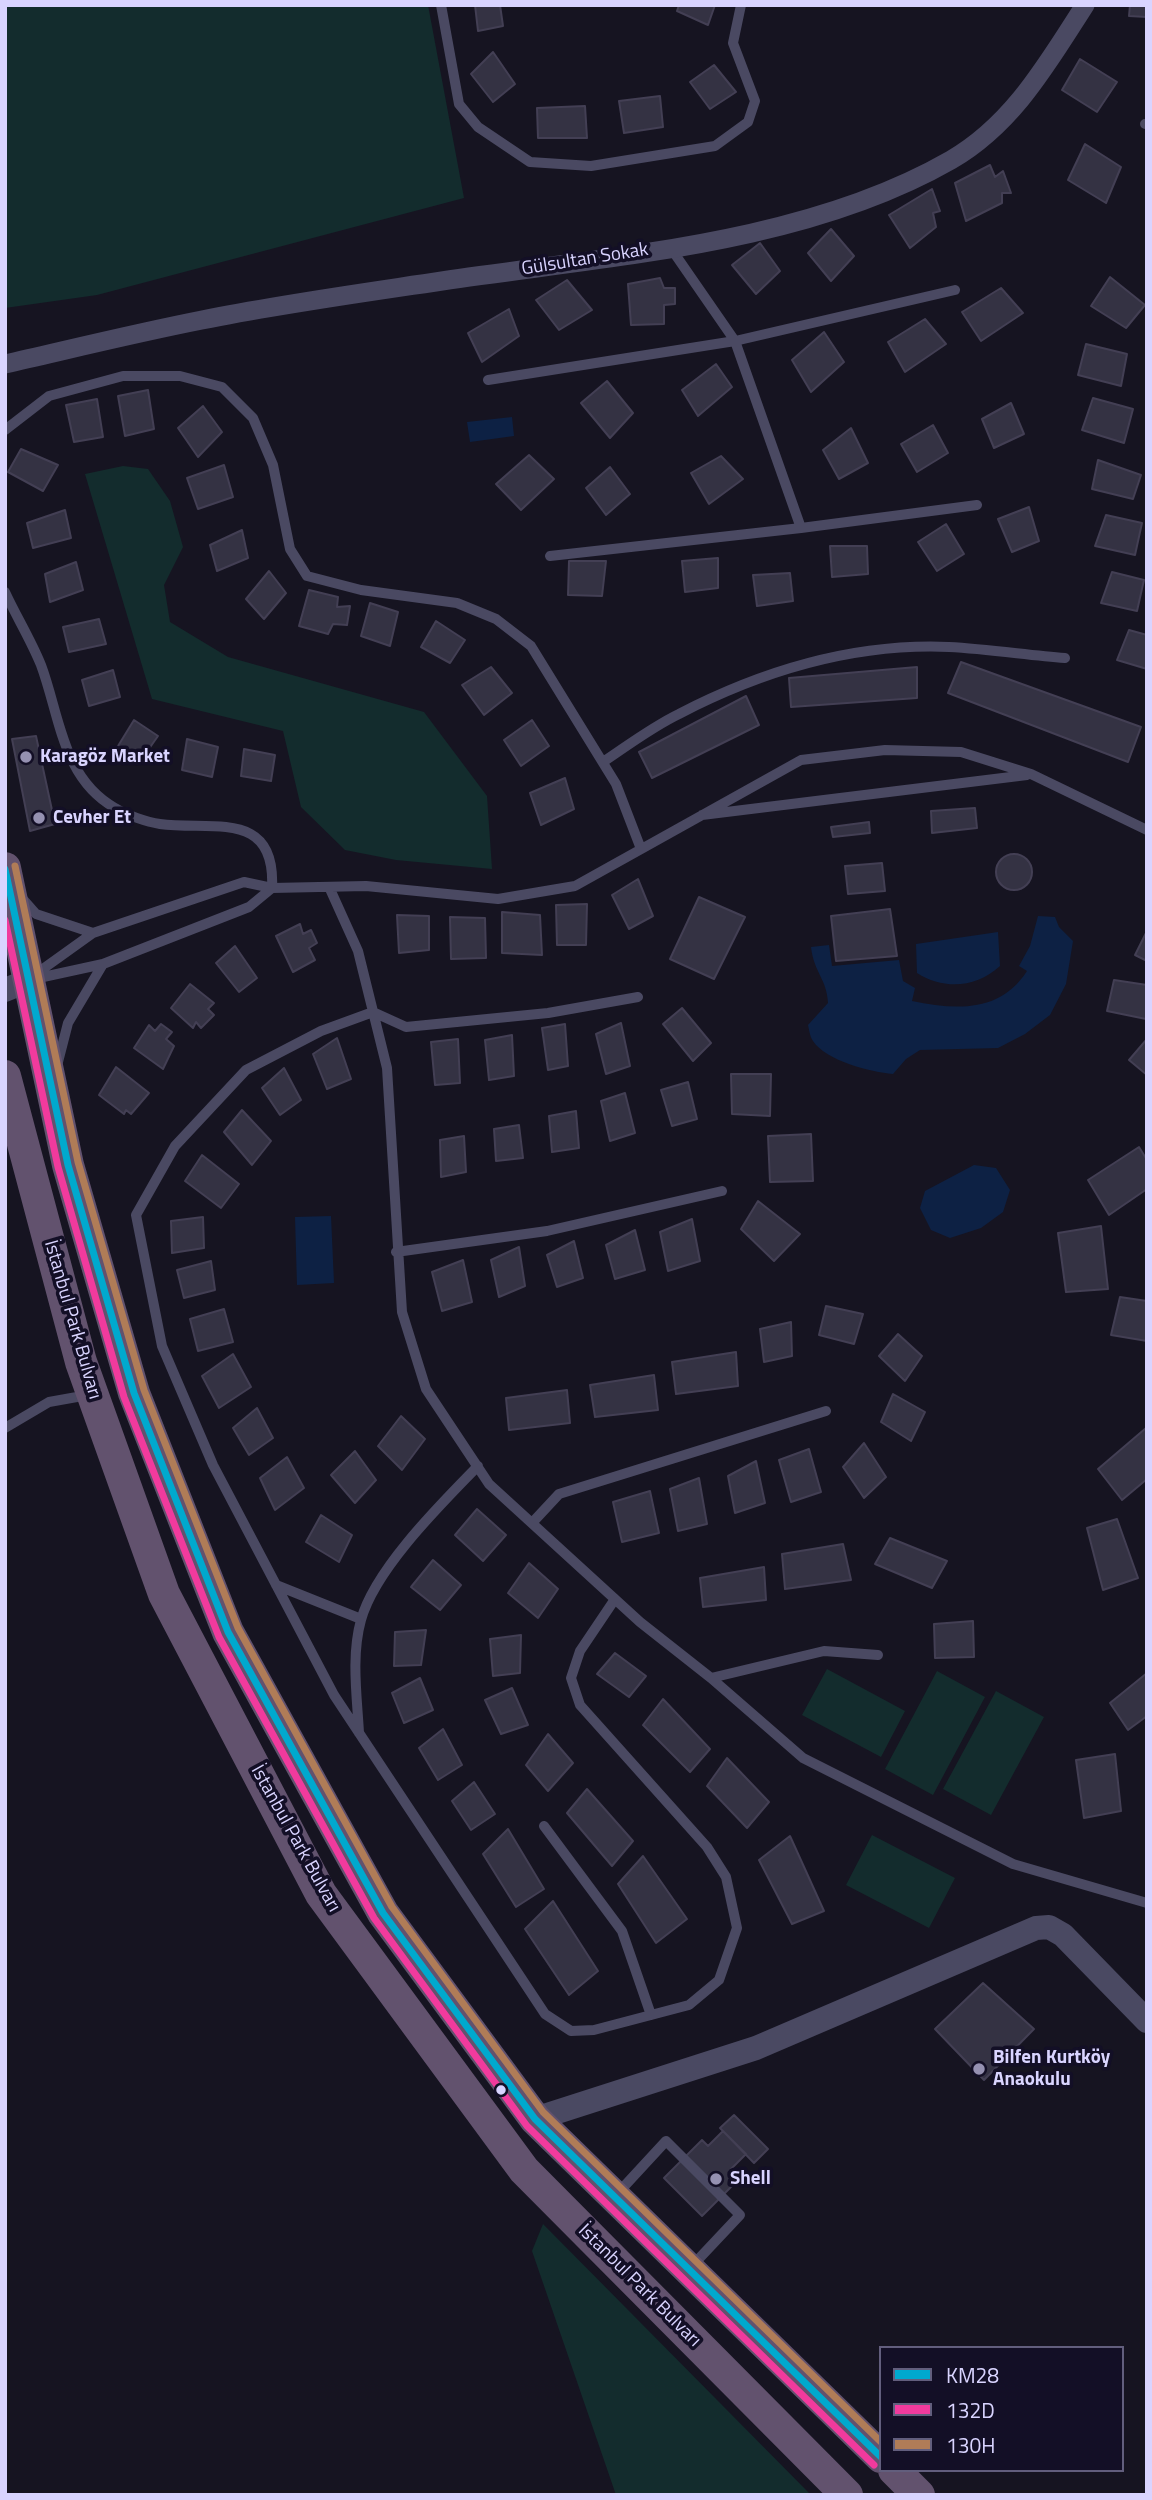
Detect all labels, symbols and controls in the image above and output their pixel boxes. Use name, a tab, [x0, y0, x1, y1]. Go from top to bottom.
street label: Gülsultan Sokak	[520, 239, 650, 281]
place label: Karagöz Market	[40, 746, 170, 768]
marker: Karagöz Market	[18, 749, 34, 765]
place label: Cevher Et	[53, 807, 131, 829]
marker: Cevher Et	[31, 810, 47, 826]
street label: İstanbul Park Bulvarı	[38, 1238, 106, 1402]
street label: İstanbul Park Bulvarı	[245, 1762, 345, 1916]
place label: Bilfen Kurtköy Anaokulu	[993, 2047, 1110, 2091]
marker: Bilfen Kurtköy Anaokulu	[971, 2061, 987, 2077]
unlabelled marker	[494, 2083, 508, 2097]
place label: Shell	[730, 2168, 771, 2190]
marker: Shell	[708, 2171, 724, 2187]
street label: İstanbul Park Bulvarı	[573, 2220, 705, 2352]
legend	[879, 2346, 1124, 2472]
text: KM28	[946, 2359, 999, 2391]
text: 132D	[946, 2394, 995, 2426]
text: 130H	[946, 2429, 995, 2461]

